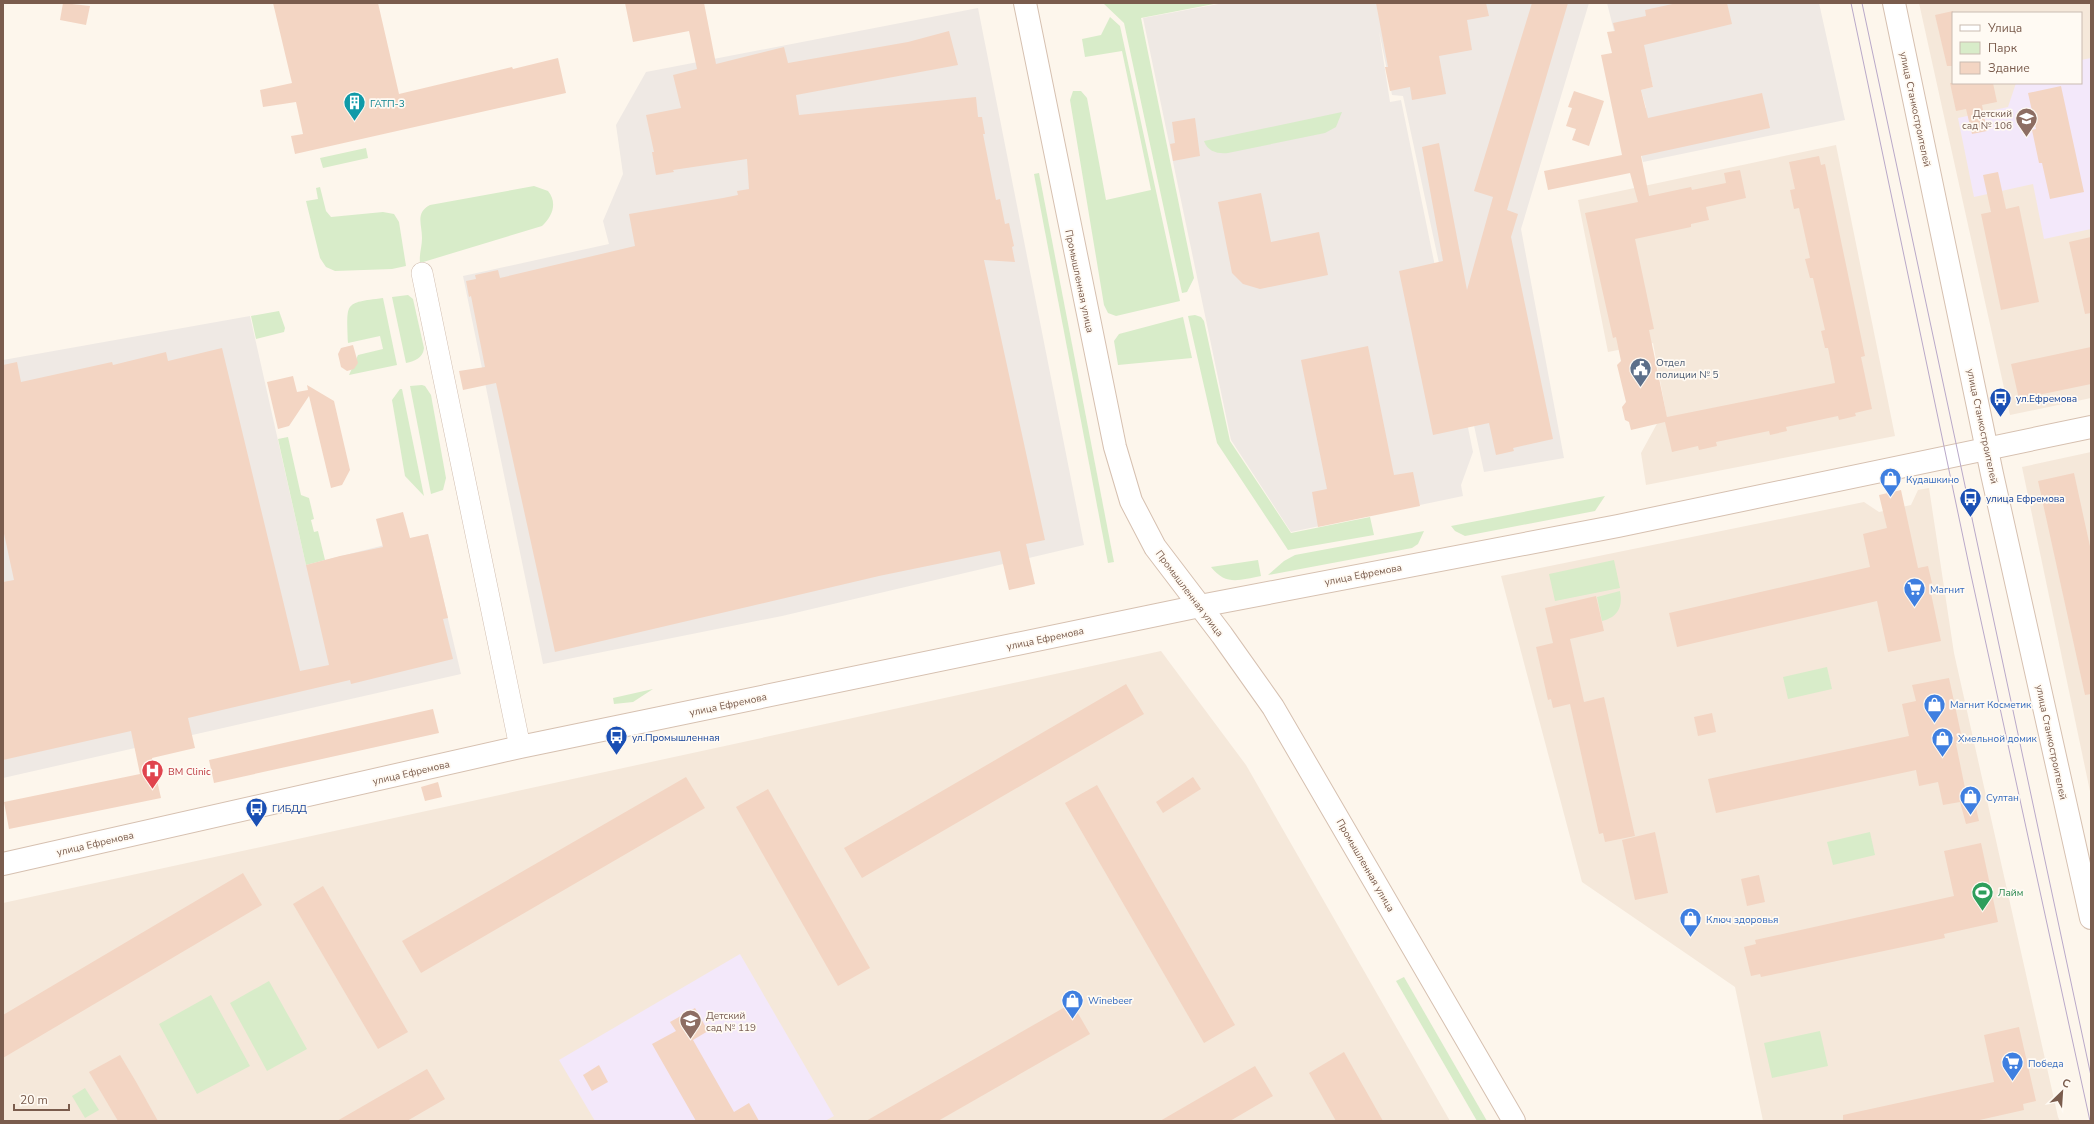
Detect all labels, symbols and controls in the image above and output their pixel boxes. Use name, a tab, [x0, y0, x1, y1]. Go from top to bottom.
legend	[1952, 12, 2082, 84]
text: Улица	[1987, 20, 2022, 36]
text: Парк	[1988, 40, 2018, 56]
street label: улица Станкостроителей	[1896, 50, 1934, 168]
text: Здание	[1988, 60, 2030, 76]
building icon: ГАТП-3	[341, 90, 367, 123]
place label: ГАТП-3	[370, 97, 405, 111]
school or university icon: Детский сад № 106	[2014, 106, 2040, 139]
place label: Детский сад № 106	[1962, 107, 2012, 133]
street label: Промышленная улица	[1061, 228, 1097, 334]
public building icon: Отдел полиции № 5	[1627, 355, 1653, 388]
place label: Отдел полиции № 5	[1656, 356, 1719, 382]
street label: улица Станкостроителей	[1963, 367, 2001, 485]
bus stop icon: ул.Ефремова	[1988, 385, 2014, 418]
place label: ул.Ефремова	[2016, 392, 2077, 406]
shop icon: Кудашкино	[1878, 466, 1904, 499]
place label: Кудашкино	[1906, 473, 1960, 487]
bus stop icon: улица Ефремова	[1958, 485, 1984, 518]
place label: улица Ефремова	[1986, 492, 2065, 506]
street label: Промышленная улица	[1152, 547, 1226, 640]
street label: улица Ефремова	[1323, 561, 1403, 589]
supermarket icon: Магнит	[1902, 576, 1928, 609]
place label: Магнит	[1930, 583, 1965, 597]
street label: улица Ефремова	[1005, 624, 1085, 654]
street label: улица Станкостроителей	[2032, 683, 2070, 801]
street label: улица Ефремова	[688, 690, 768, 720]
shop icon: Магнит Косметик	[1921, 691, 1947, 724]
place label: Магнит Косметик	[1950, 698, 2032, 712]
bus stop icon: ул.Промышленная	[604, 724, 630, 757]
shop icon: Хмельной домик	[1930, 725, 1956, 758]
place label: ул.Промышленная	[632, 731, 720, 745]
place label: Хмельной домик	[1958, 732, 2038, 746]
street label: улица Ефремова	[371, 757, 451, 789]
hospital icon: BM Clinic	[140, 758, 166, 791]
place label: BM Clinic	[168, 765, 211, 779]
shop icon: Султан	[1957, 784, 1983, 817]
place label: Султан	[1986, 791, 2019, 805]
bus stop icon: ГИБДД	[244, 795, 270, 828]
place label: ГИБДД	[272, 802, 307, 816]
street label: Промышленная улица	[1333, 816, 1397, 915]
street label: улица Ефремова	[55, 828, 135, 860]
sports icon: Лайм	[1969, 879, 1995, 912]
place label: Лайм	[1998, 886, 2023, 900]
shop icon: Ключ здоровья	[1678, 906, 1704, 939]
place label: Ключ здоровья	[1706, 913, 1779, 927]
shop icon: Winebeer	[1059, 987, 1085, 1020]
place label: Winebeer	[1088, 994, 1133, 1008]
school or university icon: Детский сад № 119	[678, 1008, 704, 1041]
place label: Детский сад № 119	[706, 1009, 756, 1035]
supermarket icon: Победа	[2000, 1050, 2026, 1083]
place label: Победа	[2028, 1057, 2064, 1071]
north arrow	[2042, 1072, 2082, 1112]
text: С	[2059, 1075, 2073, 1092]
scale bar	[14, 1086, 69, 1112]
text: 20 m	[20, 1092, 48, 1108]

